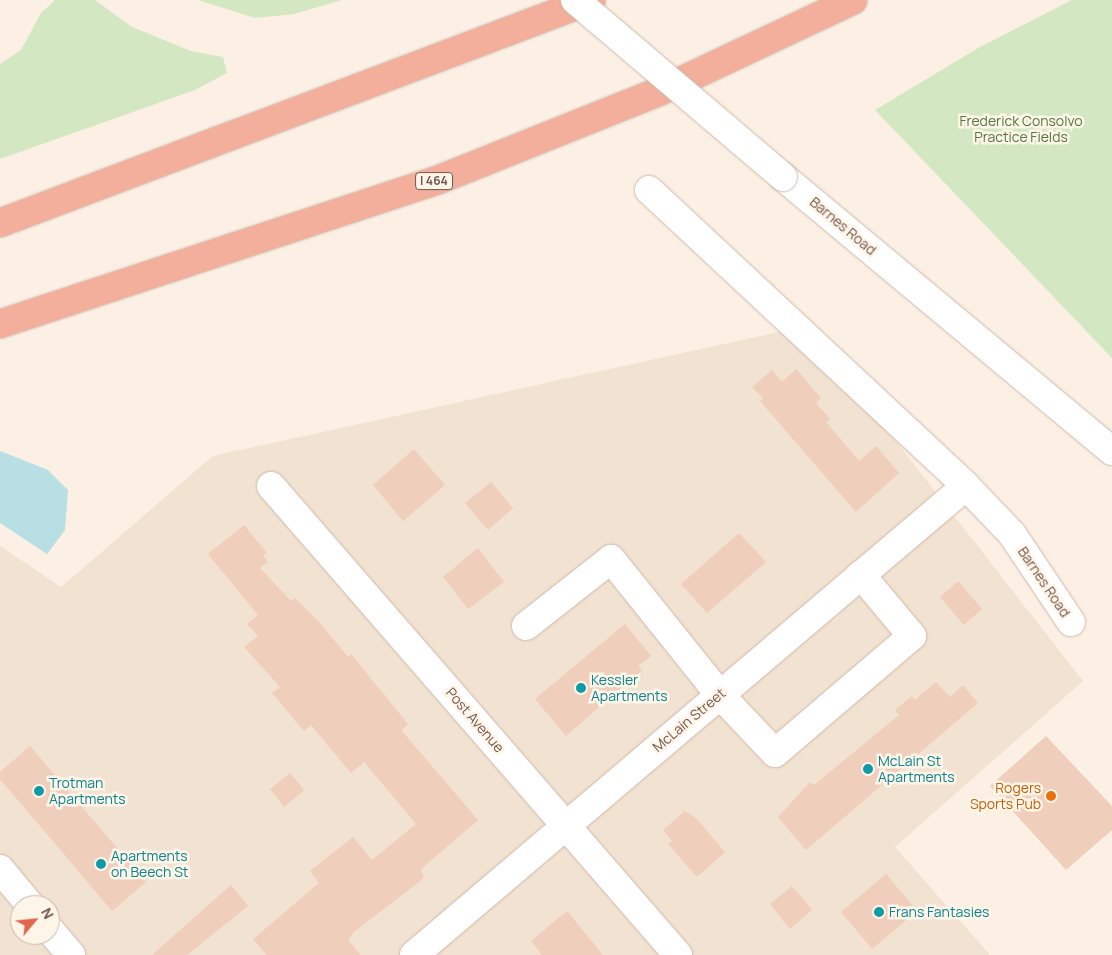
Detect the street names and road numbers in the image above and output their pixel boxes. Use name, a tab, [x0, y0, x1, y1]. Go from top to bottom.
road number: I 464	[414, 172, 454, 190]
street label: Barnes Road	[807, 193, 879, 259]
street label: Barnes Road	[1014, 544, 1074, 620]
street label: Post Avenue	[442, 684, 508, 756]
street label: McLain Street	[649, 685, 729, 755]

